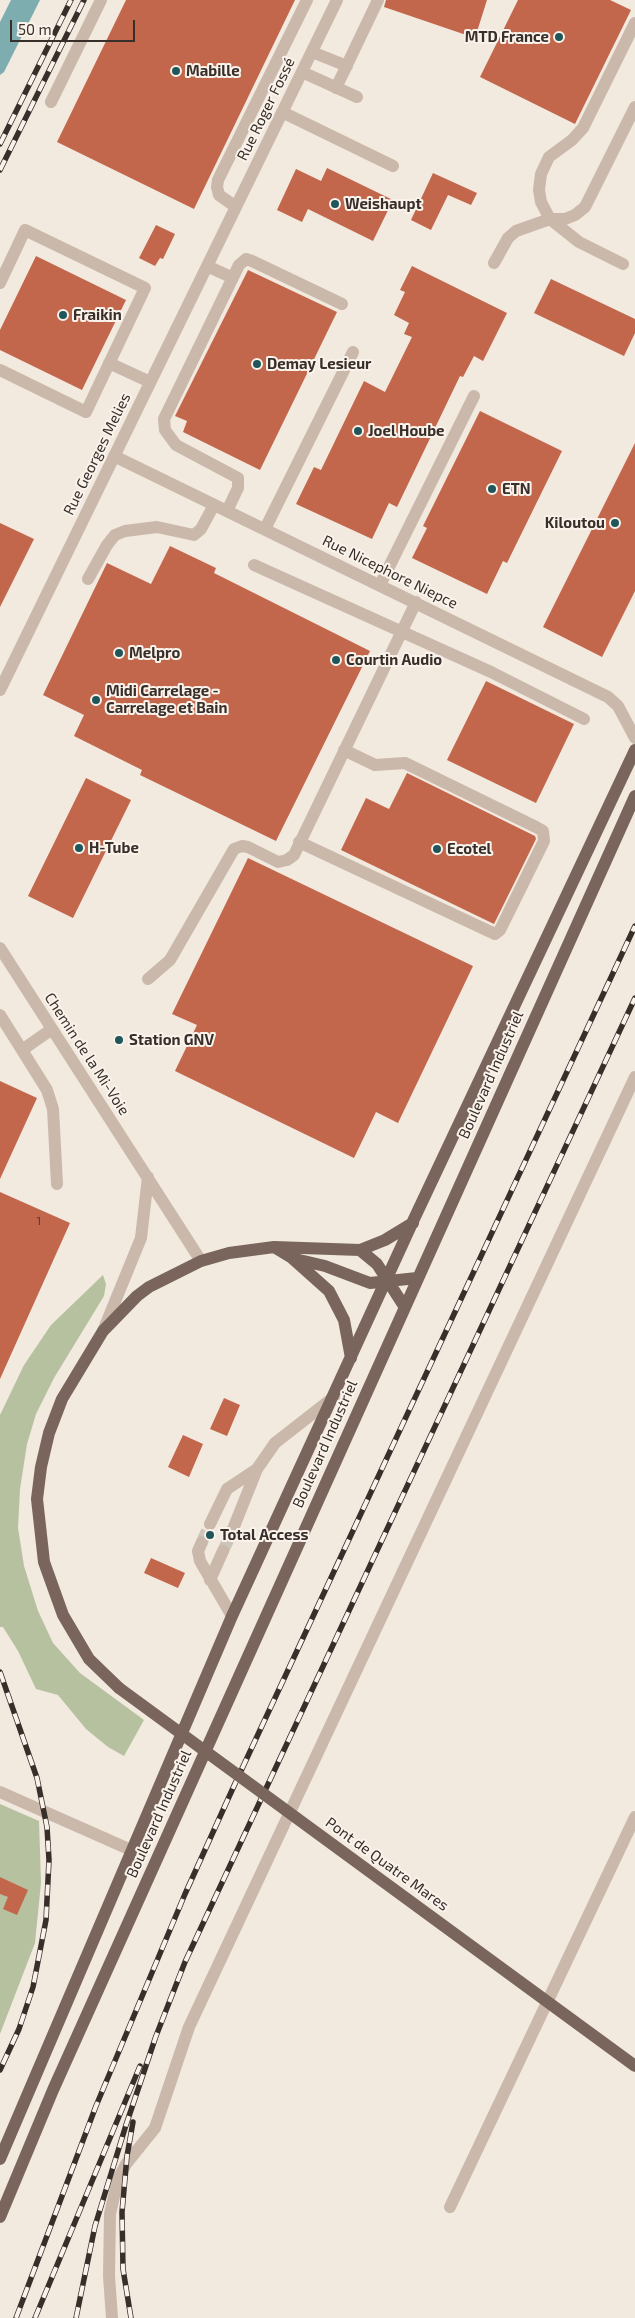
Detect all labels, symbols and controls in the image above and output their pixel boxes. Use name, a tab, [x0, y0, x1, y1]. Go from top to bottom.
scale bar	[12, 10, 138, 42]
text: 50 m	[18, 20, 52, 38]
place label: MTD France	[465, 28, 549, 46]
marker: MTD France	[553, 31, 565, 43]
street label: Rue Roger Fossé	[233, 55, 299, 163]
place label: Mabille	[186, 62, 240, 80]
marker: Mabille	[170, 65, 182, 77]
place label: Weishaupt	[345, 195, 422, 213]
marker: Weishaupt	[329, 198, 341, 210]
place label: Fraikin	[73, 306, 122, 324]
marker: Fraikin	[57, 309, 69, 321]
place label: Demay Lesieur	[267, 355, 371, 373]
marker: Demay Lesieur	[251, 358, 263, 370]
street label: Rue Georges Melies	[60, 390, 134, 518]
place label: Joel Hoube	[368, 422, 445, 440]
marker: Joel Hoube	[352, 425, 364, 437]
place label: ETN	[502, 480, 531, 498]
marker: ETN	[486, 483, 498, 495]
place label: Kiloutou	[545, 514, 605, 532]
marker: Kiloutou	[609, 517, 621, 529]
street label: Rue Nicephore Niepce	[319, 531, 461, 613]
place label: Melpro	[129, 644, 180, 662]
marker: Melpro	[113, 647, 125, 659]
place label: Courtin Audio	[346, 651, 442, 669]
marker: Courtin Audio	[330, 654, 342, 666]
place label: Midi Carrelage - Carrelage et Bain	[106, 682, 227, 717]
marker: Midi Carrelage - Carrelage et Bain	[90, 694, 102, 706]
place label: H-Tube	[89, 839, 139, 857]
place label: Ecotel	[447, 840, 492, 858]
marker: H-Tube	[73, 842, 85, 854]
marker: Ecotel	[431, 843, 443, 855]
street label: Chemin de la Mi-Voie	[41, 989, 133, 1119]
street label: Boulevard Industriel	[455, 1008, 527, 1142]
place label: Station GNV	[129, 1031, 214, 1049]
marker: Station GNV	[113, 1034, 125, 1046]
house number: 1	[37, 1214, 41, 1228]
street label: Boulevard Industriel	[289, 1377, 361, 1511]
place label: Total Access	[220, 1526, 308, 1544]
marker: Total Access	[204, 1529, 216, 1541]
street label: Boulevard Industriel	[123, 1747, 195, 1881]
street label: Pont de Quatre Mares	[322, 1813, 452, 1915]

